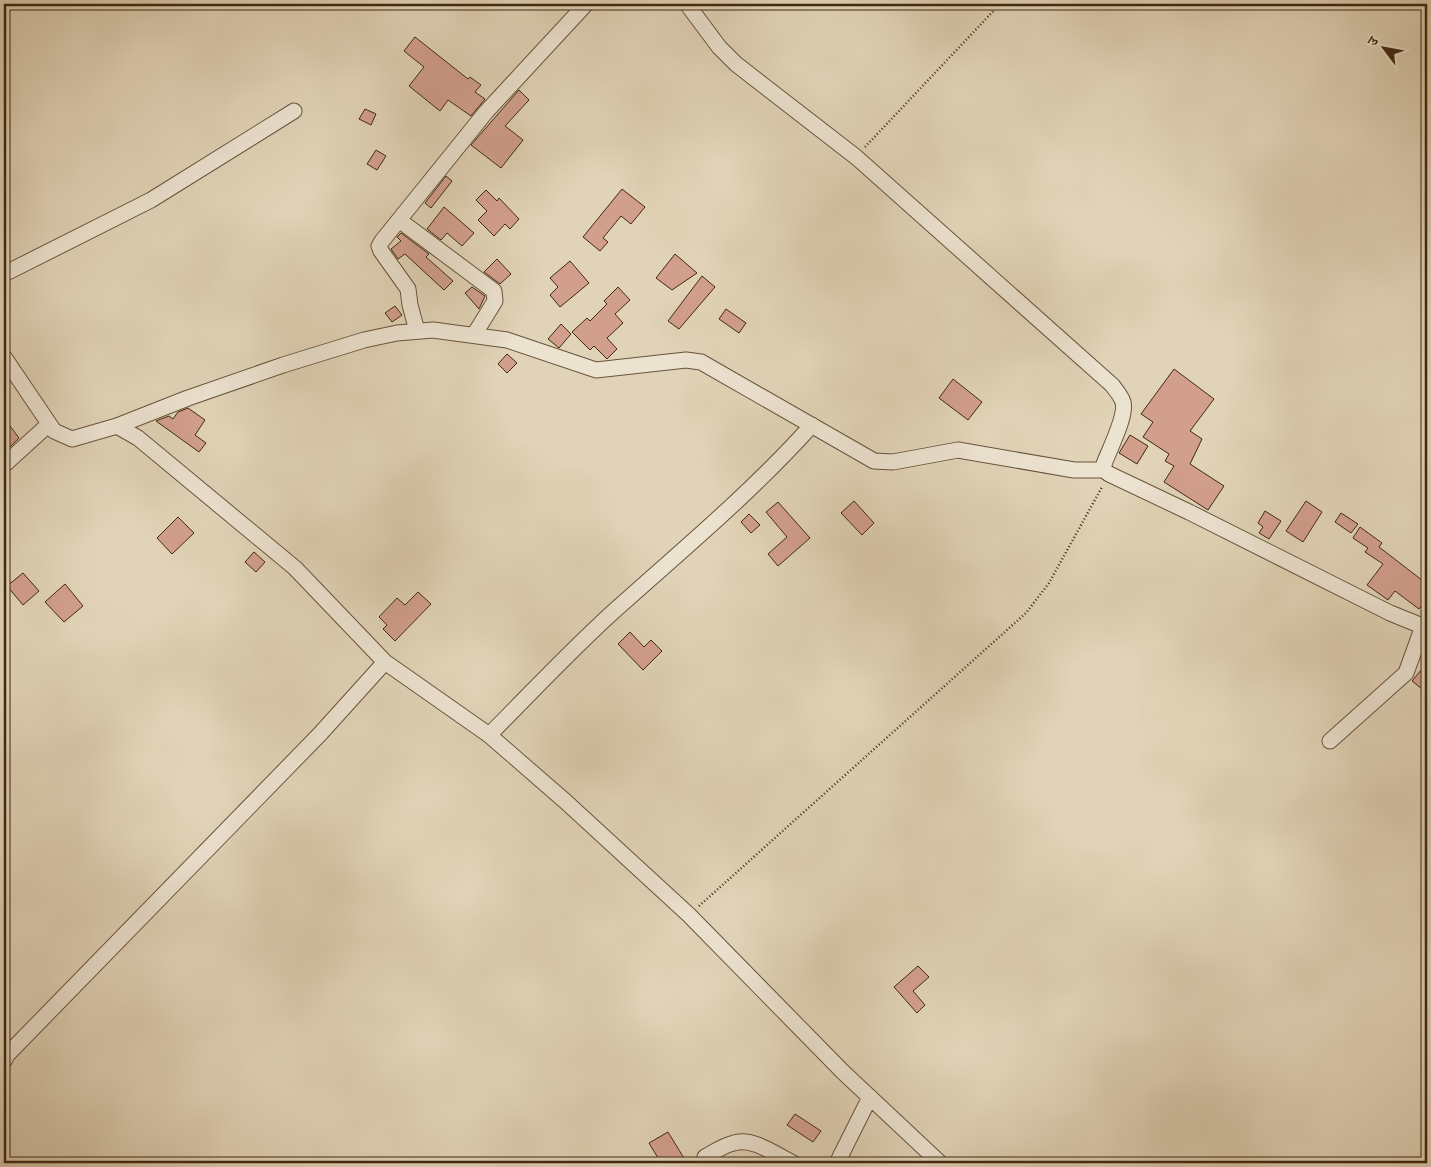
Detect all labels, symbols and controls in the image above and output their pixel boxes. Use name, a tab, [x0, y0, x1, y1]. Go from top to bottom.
north arrow	[1358, 22, 1408, 72]
text: उ	[1364, 33, 1384, 50]

